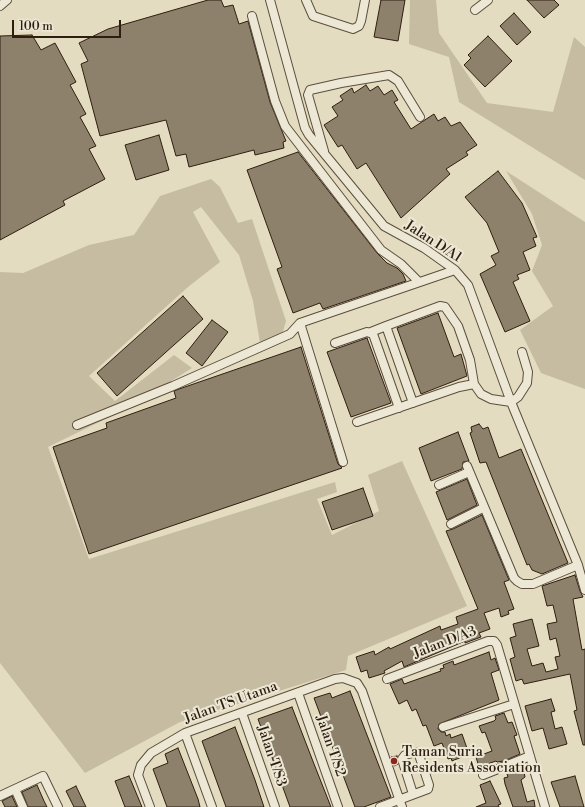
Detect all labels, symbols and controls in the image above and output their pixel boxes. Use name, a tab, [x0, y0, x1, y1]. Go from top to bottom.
scale bar	[14, 12, 123, 38]
text: 100 m	[19, 19, 53, 34]
street label: Jalan D/A1	[401, 217, 465, 267]
street label: Jalan D/A3	[411, 623, 479, 663]
street label: Jalan TS Utama	[182, 678, 280, 728]
street label: Jalan T/S2	[312, 713, 348, 779]
street label: Jalan T/S3	[253, 723, 289, 789]
place label: Taman Suria Residents Association	[402, 745, 541, 778]
marker: Taman Suria Residents Association	[389, 756, 399, 766]

